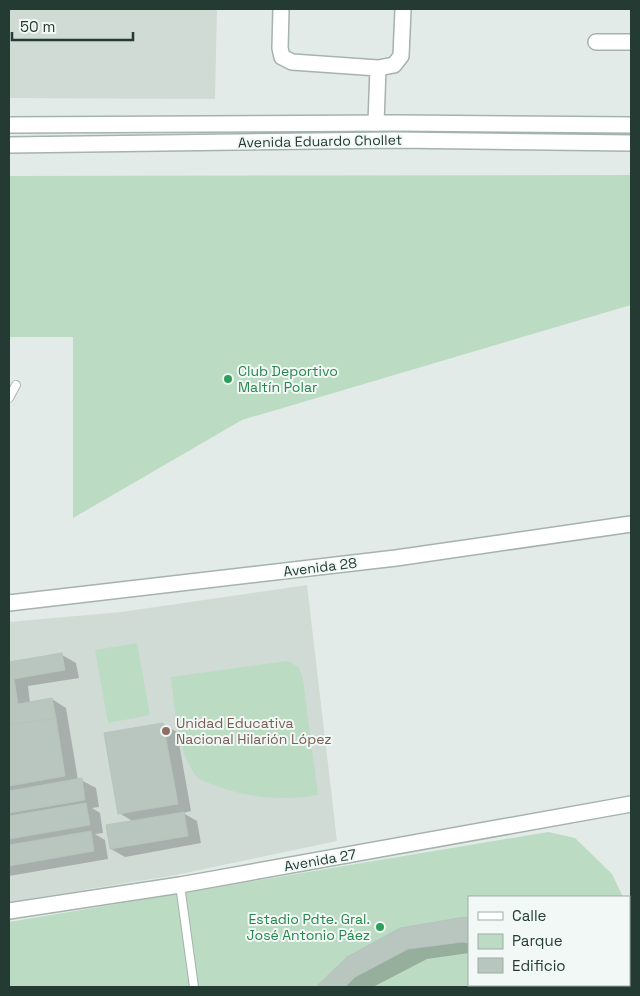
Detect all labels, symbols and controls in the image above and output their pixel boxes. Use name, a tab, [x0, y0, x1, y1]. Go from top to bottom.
scale bar	[12, 10, 134, 42]
text: 50 m	[20, 17, 55, 36]
street label: Avenida Eduardo Chollet	[238, 131, 402, 151]
place label: Club Deportivo Maltín Polar	[238, 362, 338, 396]
marker: Club Deportivo Maltín Polar	[222, 373, 234, 385]
street label: Avenida 28	[282, 554, 358, 580]
place label: Unidad Educativa Nacional Hilarión López	[176, 714, 332, 748]
marker: Unidad Educativa Nacional Hilarión López	[160, 725, 172, 737]
street label: Avenida 27	[282, 845, 358, 875]
legend	[468, 896, 630, 986]
text: Calle	[512, 906, 547, 925]
place label: Estadio Pdte. Gral. José Antonio Páez	[247, 910, 370, 944]
marker: Estadio Pdte. Gral. José Antonio Páez	[374, 921, 386, 933]
text: Parque	[512, 931, 563, 950]
text: Edificio	[512, 956, 566, 975]

